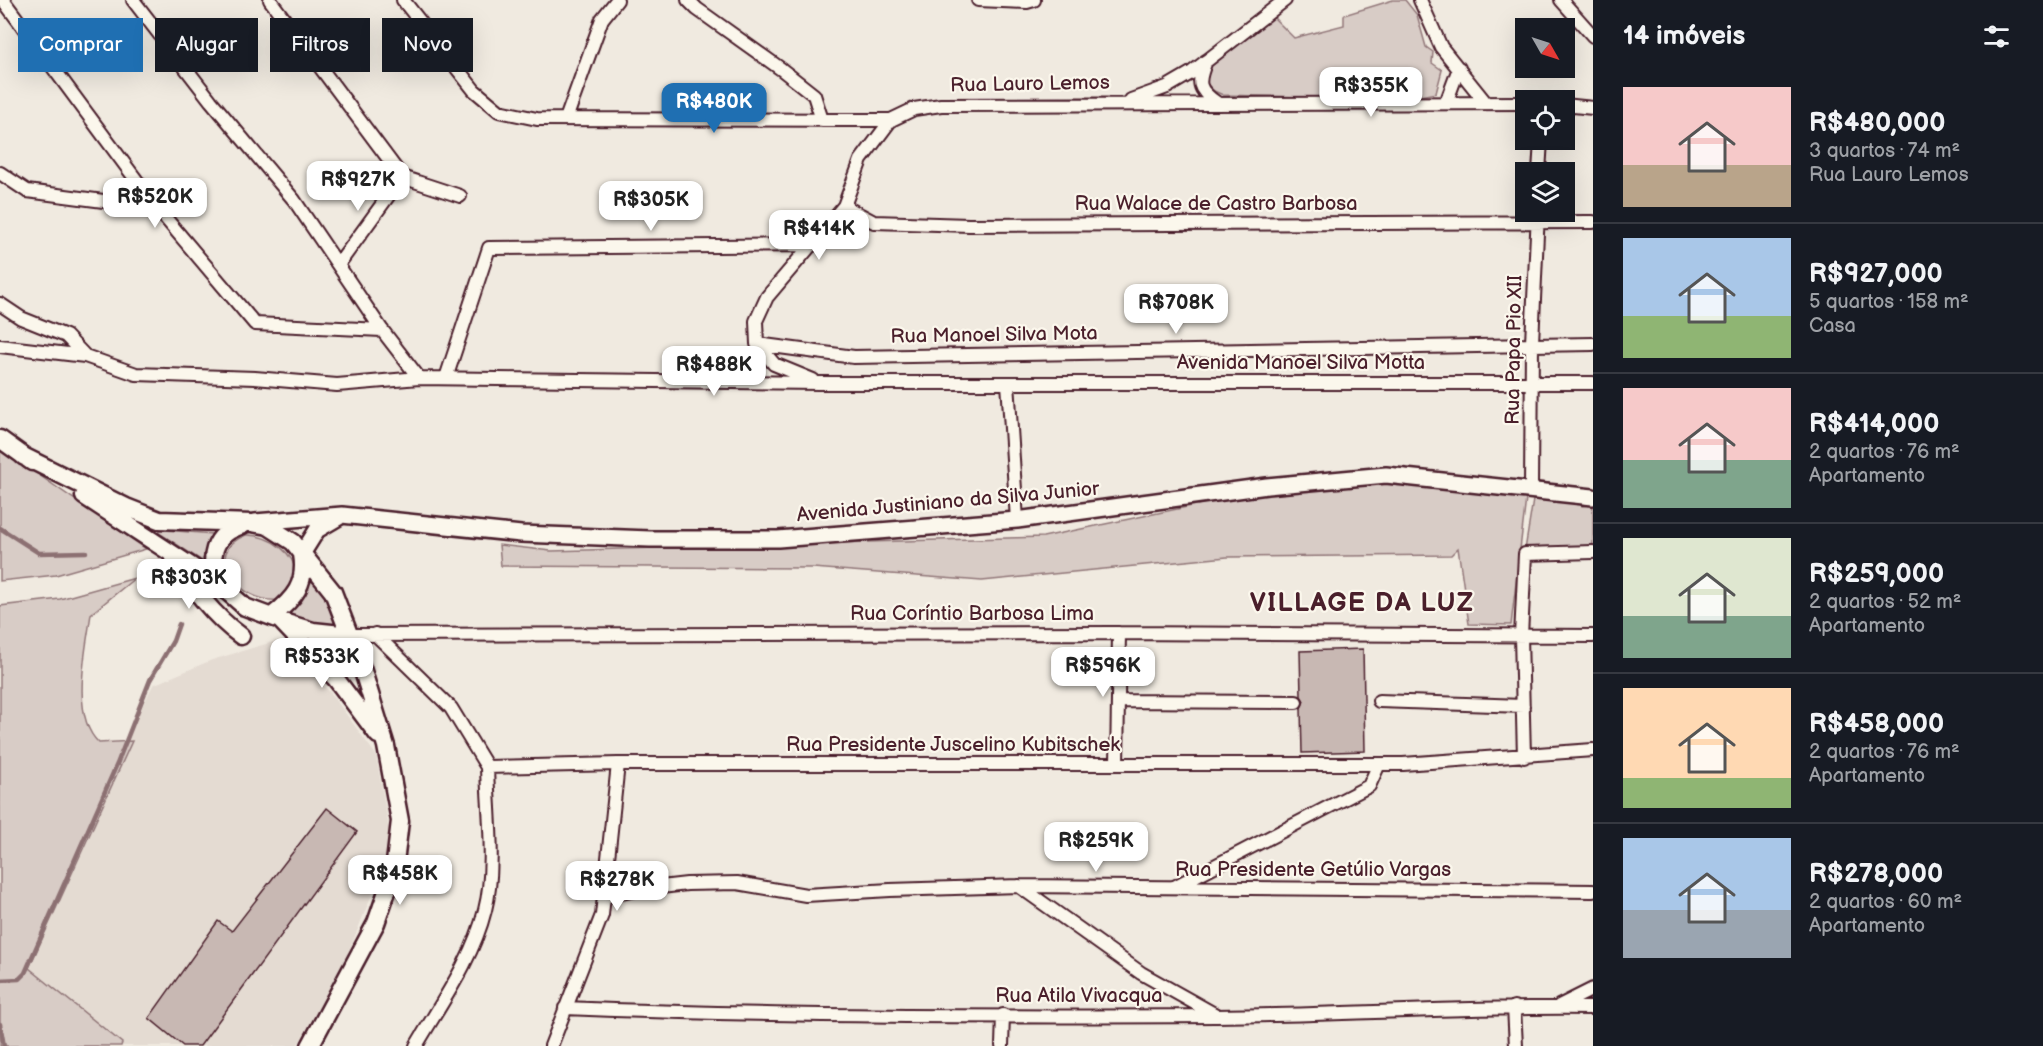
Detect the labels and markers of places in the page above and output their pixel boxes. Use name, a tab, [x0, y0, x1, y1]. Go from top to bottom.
pin: R$355K	[1322, 67, 1420, 118]
pin: R$480K	[665, 83, 763, 134]
pin: R$927K	[309, 161, 407, 212]
pin: R$520K	[106, 178, 204, 229]
pin: R$305K	[602, 181, 700, 232]
pin: R$414K	[770, 210, 868, 261]
pin: R$708K	[1127, 284, 1225, 335]
pin: R$488K	[665, 346, 763, 397]
pin: R$303K	[140, 559, 238, 610]
pin: R$533K	[273, 638, 371, 689]
pin: R$596K	[1054, 647, 1152, 698]
pin: R$259K	[1047, 822, 1145, 873]
pin: R$458K	[351, 855, 449, 906]
pin: R$278K	[568, 861, 666, 912]

